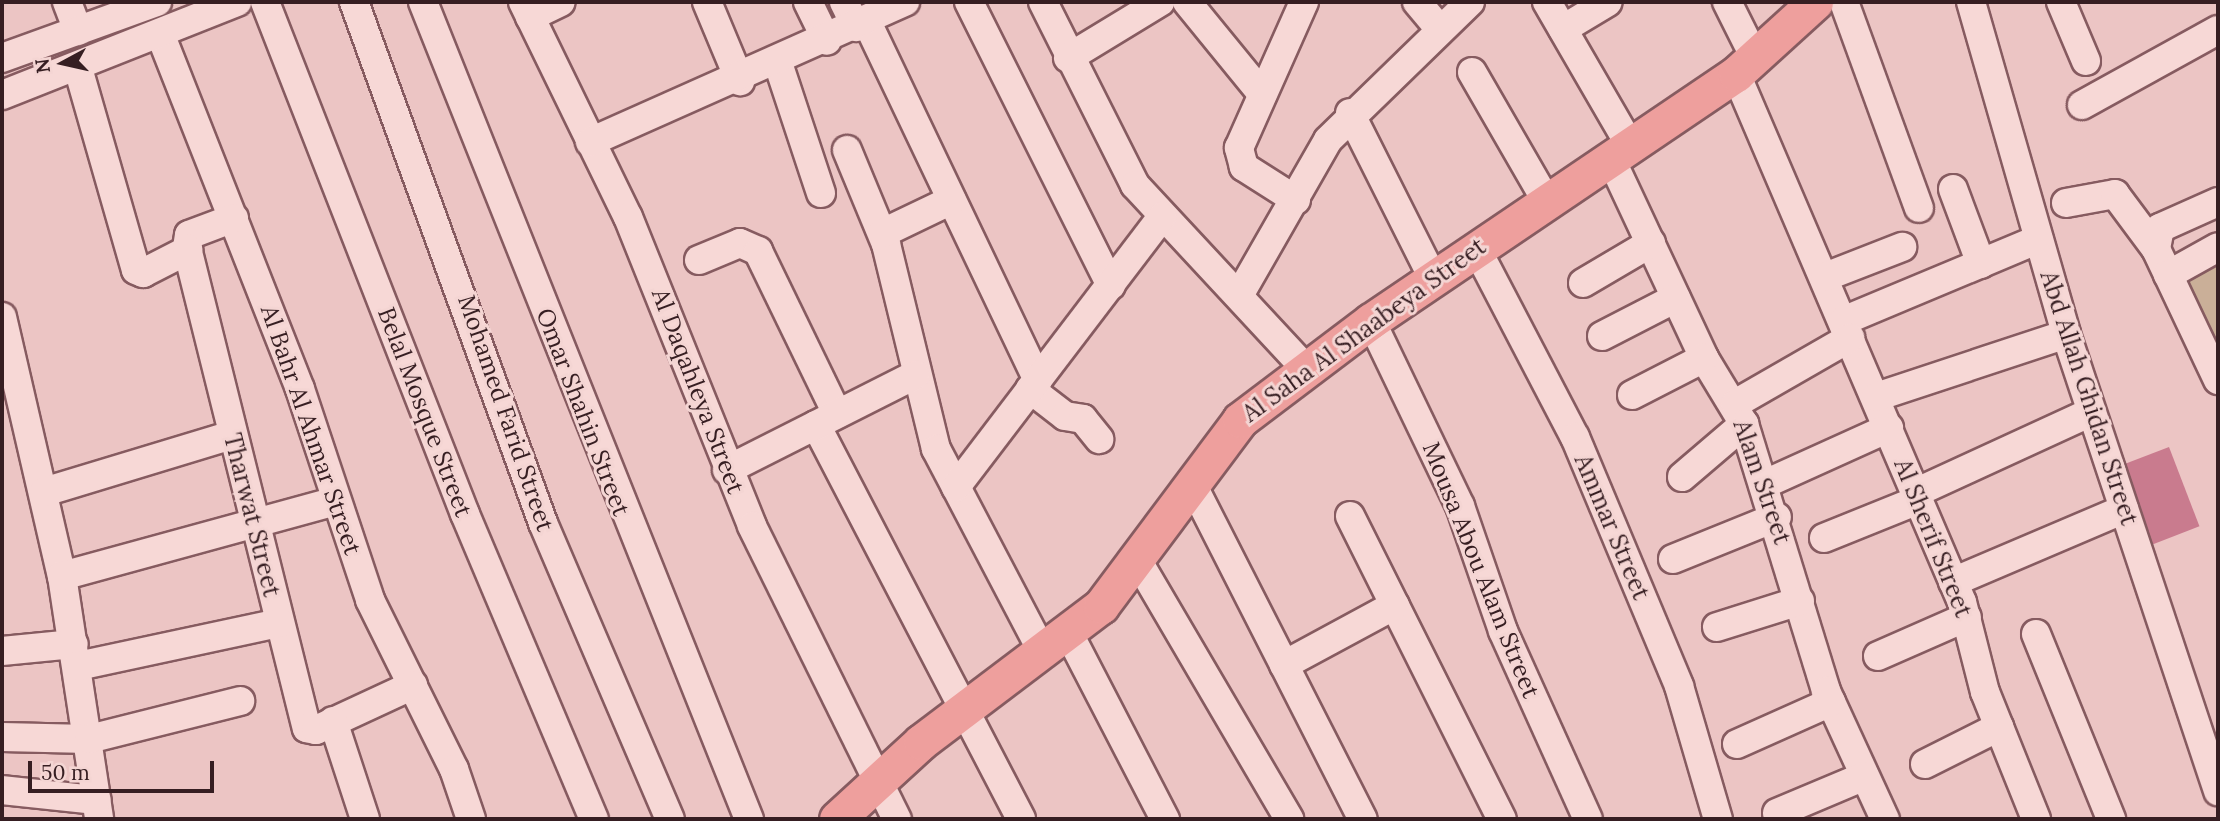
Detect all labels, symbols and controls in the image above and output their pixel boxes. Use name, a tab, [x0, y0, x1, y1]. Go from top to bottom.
north arrow	[28, 28, 98, 98]
text: N	[29, 57, 55, 75]
street label: Al Saha Al Shaabeya Street	[1237, 232, 1491, 428]
street label: Abd Allah Ghidan Street	[2034, 267, 2144, 529]
street label: Al Daqahleya Street	[646, 284, 750, 498]
street label: Mohamed Farid Street	[452, 291, 560, 535]
street label: Al Bahr Al Ahmar Street	[255, 301, 367, 559]
street label: Belal Mosque Street	[372, 303, 478, 521]
street label: Omar Shahin Street	[530, 304, 636, 520]
street label: Alam Street	[1727, 416, 1797, 548]
street label: Tharwat Street	[218, 430, 286, 600]
street label: Mousa Abou Alam Street	[1416, 438, 1546, 702]
street label: Ammar Street	[1568, 450, 1656, 604]
street label: Al Sherif Street	[1888, 455, 1978, 621]
scale bar	[32, 748, 217, 792]
text: 50 m	[41, 759, 90, 786]

